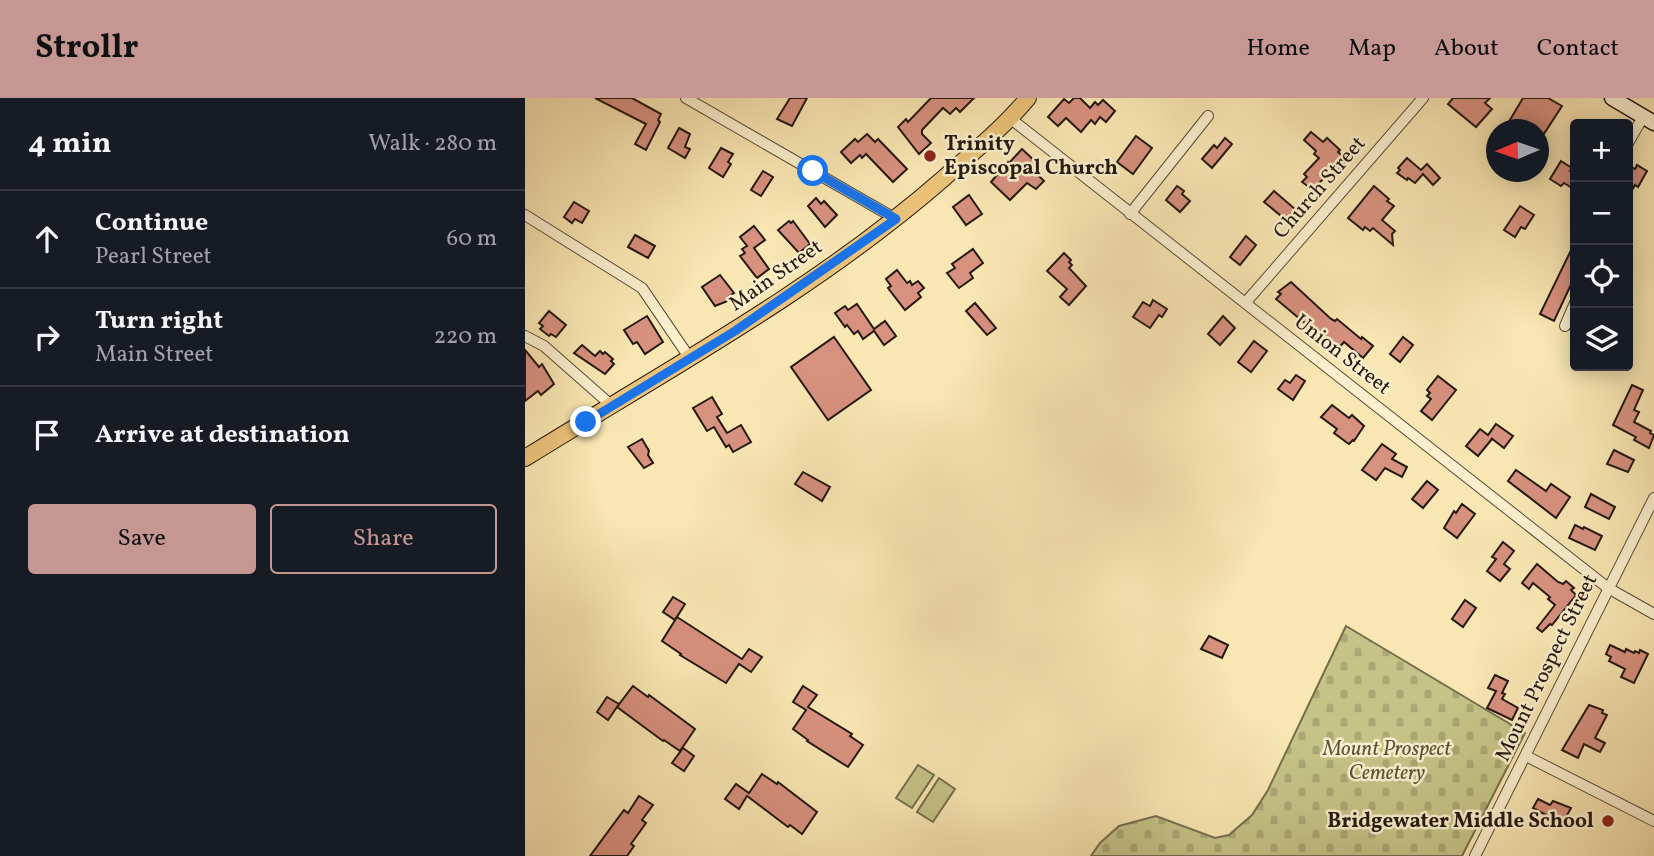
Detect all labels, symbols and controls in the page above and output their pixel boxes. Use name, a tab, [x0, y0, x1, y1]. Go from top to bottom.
text: Strollr	[35, 26, 138, 72]
text: Home	[1246, 32, 1310, 66]
text: Map	[1348, 32, 1396, 66]
text: About	[1434, 32, 1499, 66]
text: Contact	[1537, 32, 1619, 66]
north arrow	[1486, 119, 1549, 182]
map controls	[1570, 119, 1633, 371]
button: +	[1570, 119, 1633, 182]
text: 4 min	[28, 123, 112, 165]
text: Walk · 280 m	[368, 128, 497, 160]
place label: Trinity Episcopal Church	[944, 130, 1118, 183]
street label: Church Street	[1267, 130, 1373, 246]
marker: Trinity Episcopal Church	[922, 148, 938, 164]
route start	[797, 155, 828, 186]
button: −	[1570, 182, 1633, 245]
text: Continue	[95, 205, 208, 241]
icon: ahead	[28, 220, 66, 258]
text: 60 m	[447, 223, 497, 255]
street label: Main Street	[723, 233, 829, 319]
text: Pearl Street	[95, 241, 212, 273]
button: locate	[1570, 245, 1633, 308]
text: Turn right	[95, 303, 223, 339]
street label: Union Street	[1287, 308, 1397, 402]
button: layers	[1570, 308, 1633, 371]
icon: right	[28, 318, 66, 356]
text: 220 m	[434, 321, 497, 353]
text: Main Street	[95, 339, 213, 371]
route end	[570, 406, 601, 437]
icon: arrive	[28, 416, 66, 454]
text: Arrive at destination	[95, 417, 350, 453]
button: Save	[28, 504, 256, 574]
button: Share	[270, 504, 497, 574]
street label: Mount Prospect Street	[1489, 569, 1605, 767]
park label: Mount Prospect Cemetery	[1322, 735, 1452, 788]
place label: Bridgewater Middle School	[1327, 807, 1594, 836]
marker: Bridgewater Middle School	[1600, 813, 1616, 829]

